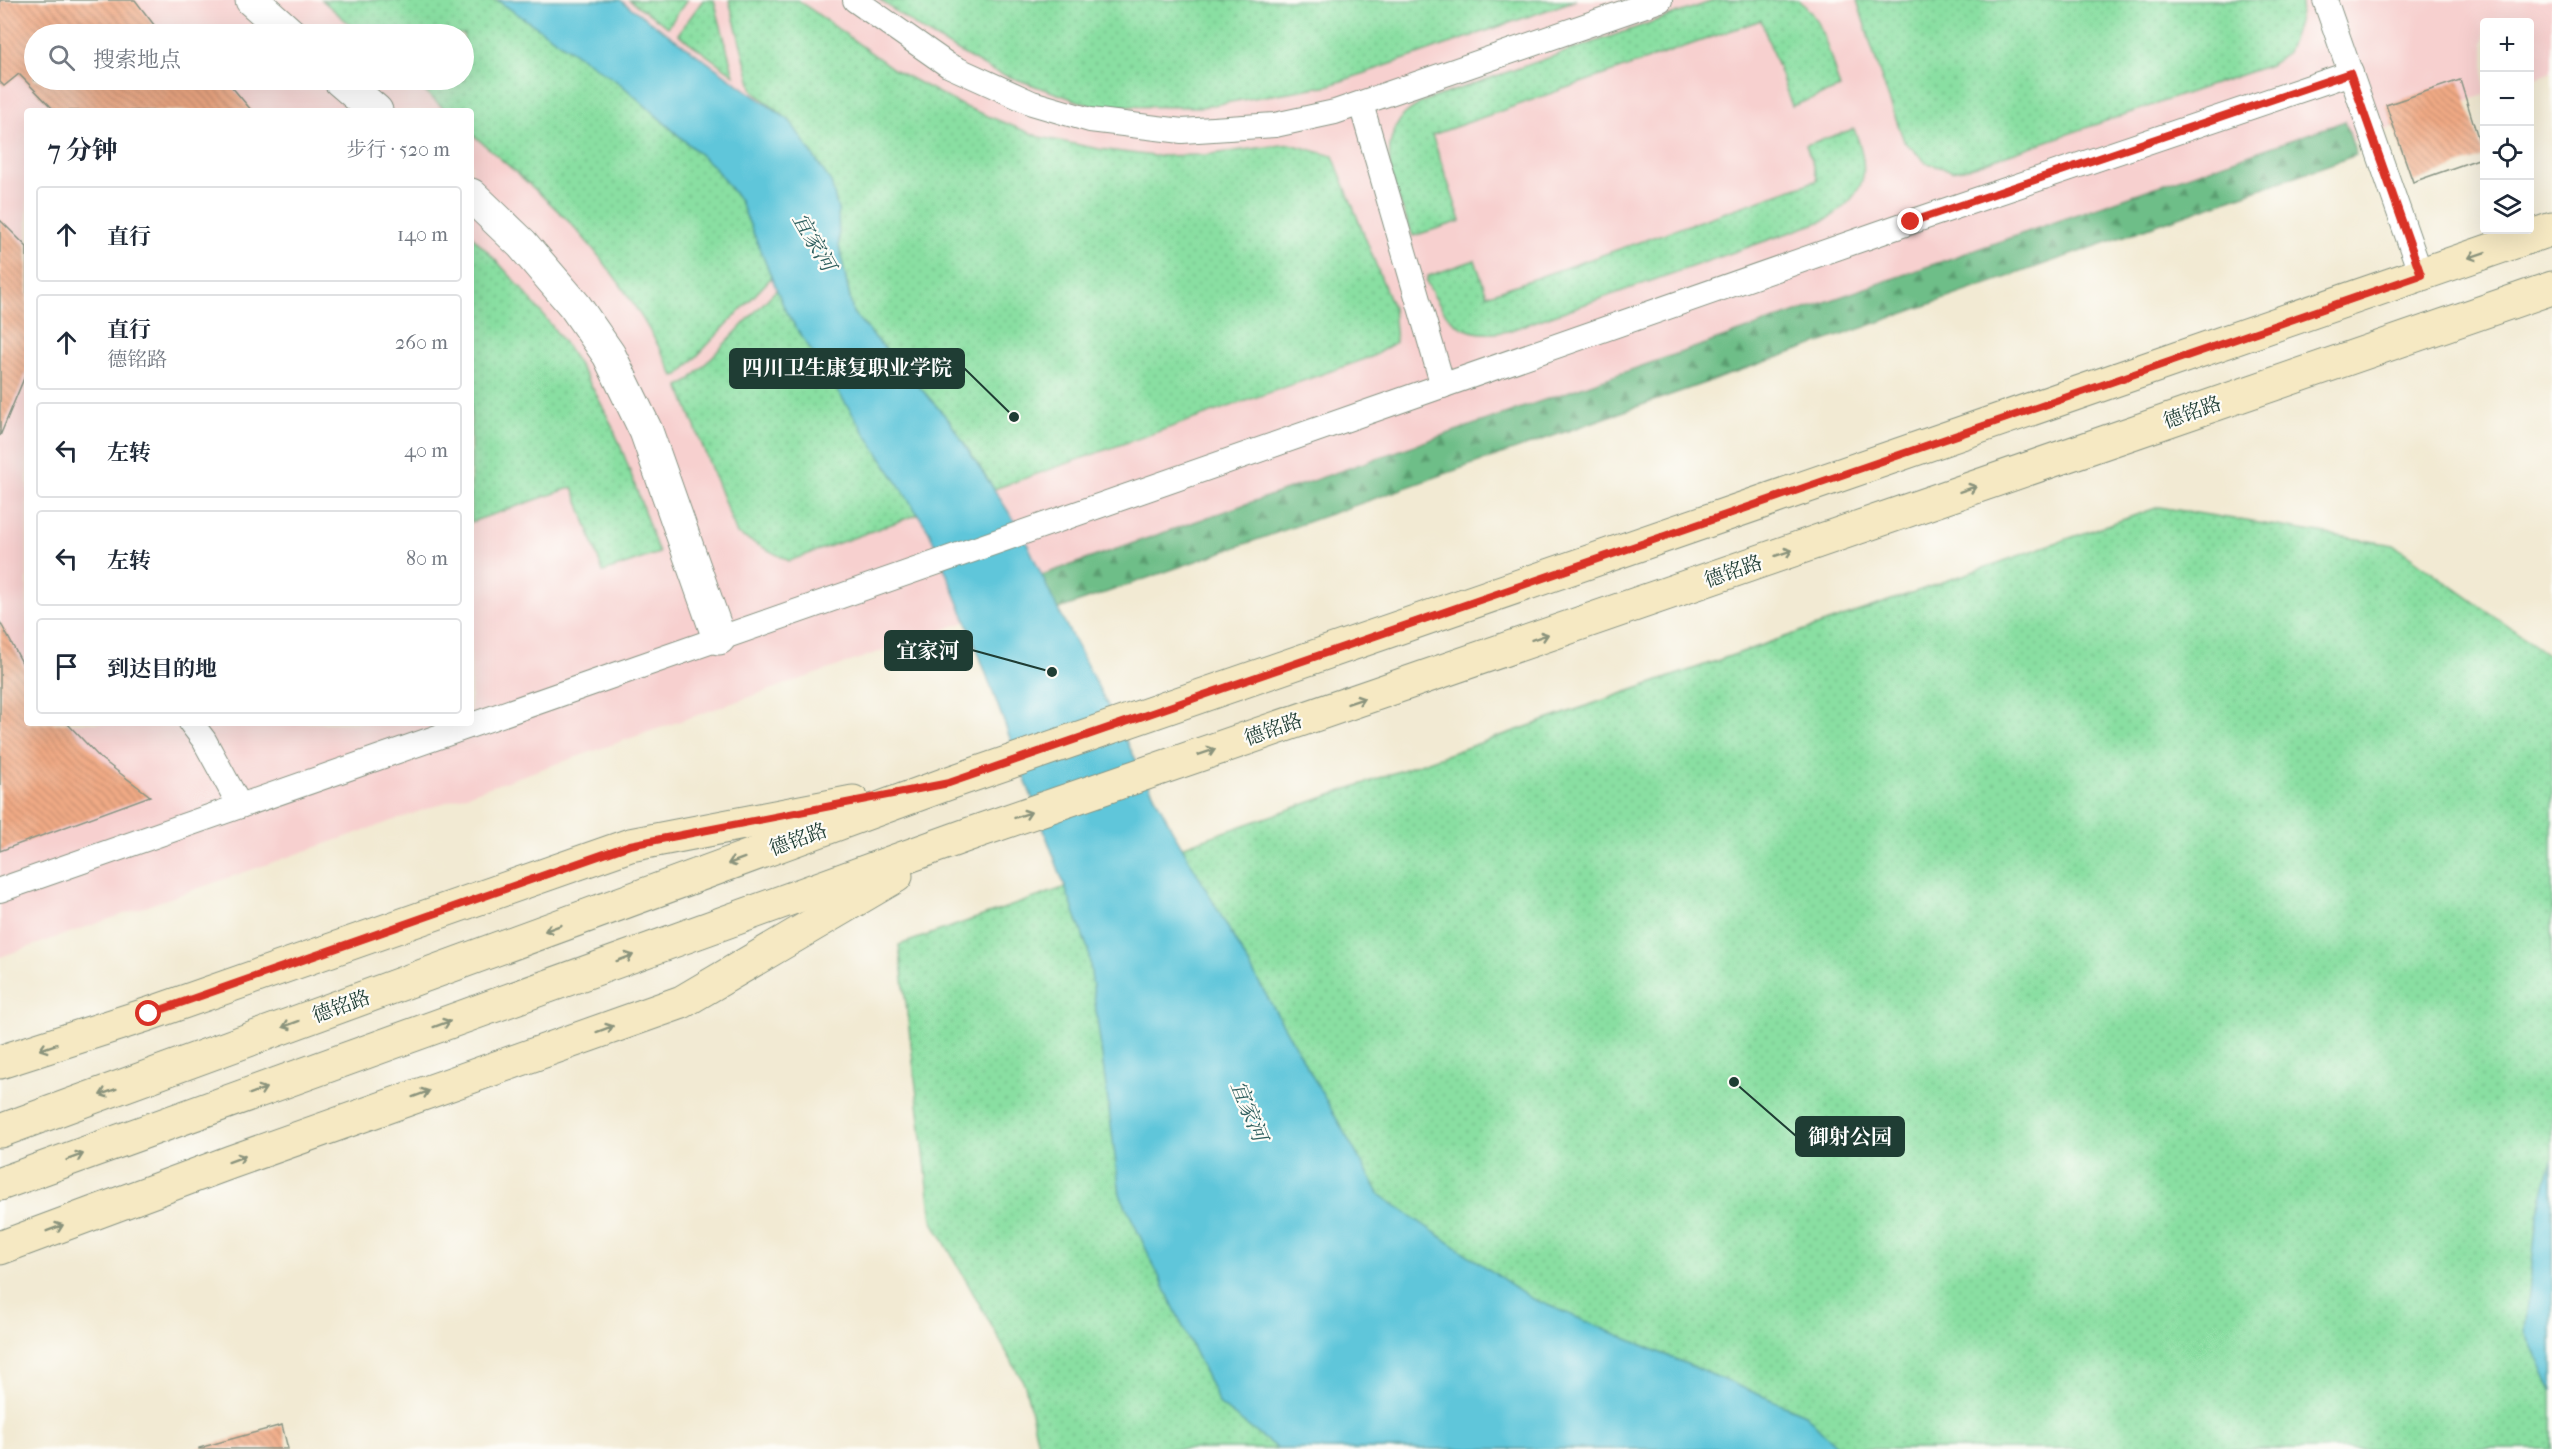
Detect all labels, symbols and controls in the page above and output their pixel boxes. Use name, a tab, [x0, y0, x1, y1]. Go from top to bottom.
map controls	[2480, 18, 2534, 234]
button: +	[2480, 18, 2534, 72]
search box	[24, 24, 474, 90]
icon: search	[45, 41, 78, 74]
text: 搜索地点	[93, 47, 181, 73]
button: −	[2480, 72, 2534, 126]
button: locate	[2480, 126, 2534, 180]
text: 7 分钟	[48, 135, 118, 166]
text: 步行 · 520 m	[347, 138, 450, 161]
button: layers	[2480, 180, 2534, 234]
route end	[1897, 208, 1923, 234]
water label: 宜家河	[788, 209, 842, 279]
icon: ahead	[50, 218, 83, 251]
text: 140 m	[397, 223, 448, 246]
text: 直行	[107, 224, 151, 250]
one-way arrow	[2468, 251, 2487, 262]
text: 直行	[107, 317, 151, 343]
icon: ahead	[50, 326, 83, 359]
text: 260 m	[395, 331, 448, 354]
text: 德铭路	[107, 348, 167, 371]
callout: 四川卫生康复职业学院	[730, 349, 964, 388]
text: 四川卫生康复职业学院	[742, 356, 952, 380]
street label: 德铭路	[2160, 392, 2224, 433]
icon: left	[50, 434, 83, 467]
text: 40 m	[404, 439, 448, 462]
text: 左转	[107, 440, 151, 466]
one-way arrow	[1958, 483, 1977, 494]
icon: left	[50, 542, 83, 575]
text: 80 m	[406, 547, 448, 570]
one-way arrow	[1774, 547, 1793, 558]
text: 左转	[107, 548, 151, 574]
street label: 德铭路	[1701, 551, 1765, 592]
callout: 宜家河	[885, 631, 972, 670]
one-way arrow	[1530, 631, 1549, 642]
text: 宜家河	[897, 639, 960, 663]
icon: arrive	[50, 650, 83, 683]
text: 到达目的地	[107, 656, 217, 682]
one-way arrow	[1346, 694, 1365, 705]
street label: 德铭路	[1241, 709, 1305, 750]
one-way arrow	[1197, 745, 1216, 756]
one-way arrow	[1013, 809, 1031, 820]
street label: 德铭路	[766, 818, 830, 861]
one-way arrow	[727, 857, 746, 868]
one-way arrow	[544, 924, 563, 935]
one-way arrow	[615, 952, 634, 963]
street label: 德铭路	[309, 985, 373, 1028]
route start	[135, 1000, 161, 1026]
one-way arrow	[432, 1018, 450, 1029]
one-way arrow	[282, 1020, 301, 1031]
one-way arrow	[595, 1022, 614, 1033]
one-way arrow	[39, 1042, 58, 1053]
water label: 宜家河	[1226, 1077, 1273, 1148]
one-way arrow	[248, 1084, 267, 1095]
one-way arrow	[99, 1087, 118, 1098]
one-way arrow	[411, 1088, 430, 1099]
callout: 御射公园	[1796, 1117, 1904, 1156]
text: 御射公园	[1808, 1125, 1892, 1149]
one-way arrow	[65, 1150, 84, 1161]
one-way arrow	[227, 1153, 246, 1164]
one-way arrow	[45, 1222, 64, 1233]

